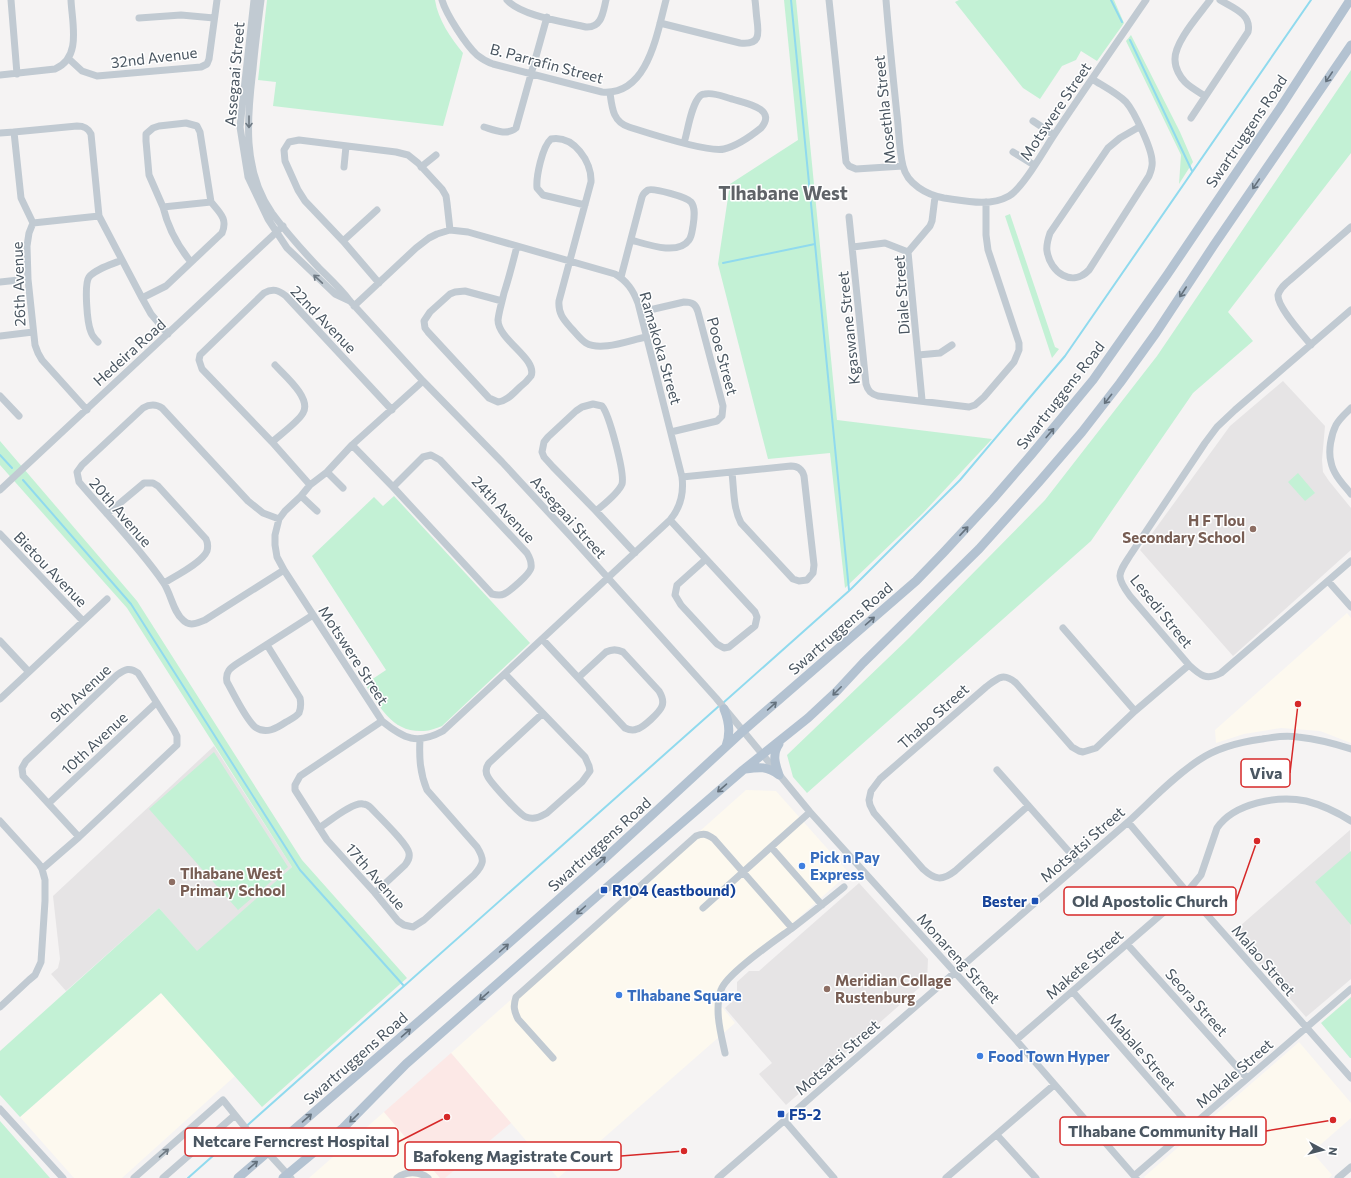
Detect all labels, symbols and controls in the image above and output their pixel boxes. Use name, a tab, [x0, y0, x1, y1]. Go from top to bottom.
street label: Assegaai Street	[220, 21, 248, 127]
street label: B. Parrafin Street	[488, 39, 606, 87]
street label: 32nd Avenue	[110, 43, 198, 71]
street label: Mosethla Street	[869, 55, 899, 165]
street label: Motswere Street	[1016, 58, 1094, 164]
street label: Swartruggens Road	[1202, 71, 1290, 191]
one-way arrow	[1325, 71, 1333, 82]
one-way arrow	[245, 115, 253, 128]
one-way arrow	[1252, 179, 1260, 190]
district label: Tlhabane West	[718, 181, 848, 204]
street label: 26th Avenue	[8, 241, 28, 327]
street label: Diale Street	[889, 255, 913, 335]
street label: Kgaswane Street	[833, 270, 863, 386]
one-way arrow	[314, 275, 324, 284]
street label: 22nd Avenue	[287, 282, 361, 357]
one-way arrow	[1179, 286, 1187, 297]
street label: Ramakoka Street	[636, 289, 686, 407]
street label: Hedeira Road	[89, 315, 169, 389]
street label: Pooe Street	[704, 315, 742, 397]
street label: Swartruggens Road	[1012, 337, 1108, 453]
one-way arrow	[1104, 393, 1112, 404]
one-way arrow	[1046, 428, 1055, 439]
street label: 24th Avenue	[469, 472, 540, 546]
street label: Assegaai Street	[527, 472, 611, 562]
street label: 20th Avenue	[86, 474, 156, 550]
place label: H F Tlou Secondary School	[1122, 511, 1245, 546]
marker: H F Tlou Secondary School	[1248, 524, 1258, 534]
one-way arrow	[959, 526, 969, 536]
street label: Bietou Avenue	[11, 528, 91, 610]
street label: Lesedi Street	[1127, 571, 1197, 651]
street label: Swartruggens Road	[784, 578, 896, 678]
street label: Motswere Street	[315, 602, 393, 708]
one-way arrow	[865, 616, 876, 625]
street label: 9th Avenue	[46, 660, 114, 726]
street label: Thabo Street	[894, 679, 972, 753]
one-way arrow	[832, 686, 842, 696]
one-way arrow	[767, 701, 777, 710]
street label: 10th Avenue	[57, 708, 131, 778]
callout: Viva	[1241, 759, 1290, 787]
text: Viva	[1250, 763, 1282, 782]
one-way arrow	[717, 784, 727, 793]
street label: Swartruggens Road	[544, 793, 654, 895]
street label: Motsatsi Street	[1036, 802, 1128, 886]
street label: 17th Avenue	[342, 839, 410, 913]
place label: Pick n Pay Express	[810, 848, 881, 883]
one-way arrow	[596, 857, 606, 866]
marker: Pick n Pay Express	[797, 861, 807, 871]
place label: Tlhabane West Primary School	[180, 864, 285, 899]
marker: Tlhabane West Primary School	[167, 877, 177, 887]
place label: R104 (eastbound)	[612, 881, 736, 899]
marker: R104 (eastbound)	[599, 885, 609, 895]
callout: Old Apostolic Church	[1064, 887, 1236, 915]
text: Old Apostolic Church	[1072, 891, 1228, 910]
place label: Bester	[982, 892, 1027, 910]
marker: Bester	[1030, 896, 1040, 906]
one-way arrow	[577, 905, 587, 914]
street label: Monareng Street	[914, 909, 1004, 1007]
street label: Malao Street	[1228, 921, 1300, 999]
street label: Makete Street	[1042, 925, 1126, 1003]
one-way arrow	[499, 943, 509, 952]
street label: Seora Street	[1162, 965, 1232, 1039]
place label: Meridian Collage Rustenburg	[835, 971, 951, 1006]
marker: Meridian Collage Rustenburg	[822, 984, 832, 994]
place label: Tlhabane Square	[627, 986, 742, 1004]
marker: Tlhabane Square	[614, 990, 624, 1000]
one-way arrow	[479, 992, 489, 1001]
street label: Swartruggens Road	[299, 1008, 411, 1108]
street label: Mabale Street	[1104, 1009, 1180, 1093]
street label: Motsatsi Street	[791, 1015, 883, 1099]
one-way arrow	[400, 1029, 410, 1038]
street label: Mokale Street	[1192, 1035, 1276, 1111]
place label: Food Town Hyper	[988, 1047, 1110, 1065]
marker: Food Town Hyper	[975, 1051, 985, 1061]
place label: F5-2	[789, 1105, 821, 1123]
marker: F5-2	[776, 1109, 786, 1119]
one-way arrow	[349, 1113, 359, 1123]
one-way arrow	[302, 1114, 312, 1123]
callout: Tlhabane Community Hall	[1060, 1117, 1266, 1145]
text: Tlhabane Community Hall	[1068, 1121, 1258, 1140]
callout: Netcare Ferncrest Hospital	[185, 1128, 398, 1156]
north arrow	[1303, 1130, 1343, 1170]
text: Netcare Ferncrest Hospital	[193, 1131, 389, 1150]
callout: Bafokeng Magistrate Court	[405, 1142, 621, 1170]
text: Bafokeng Magistrate Court	[413, 1146, 613, 1165]
text: N	[1326, 1146, 1340, 1156]
one-way arrow	[158, 1148, 169, 1157]
one-way arrow	[248, 1161, 258, 1170]

